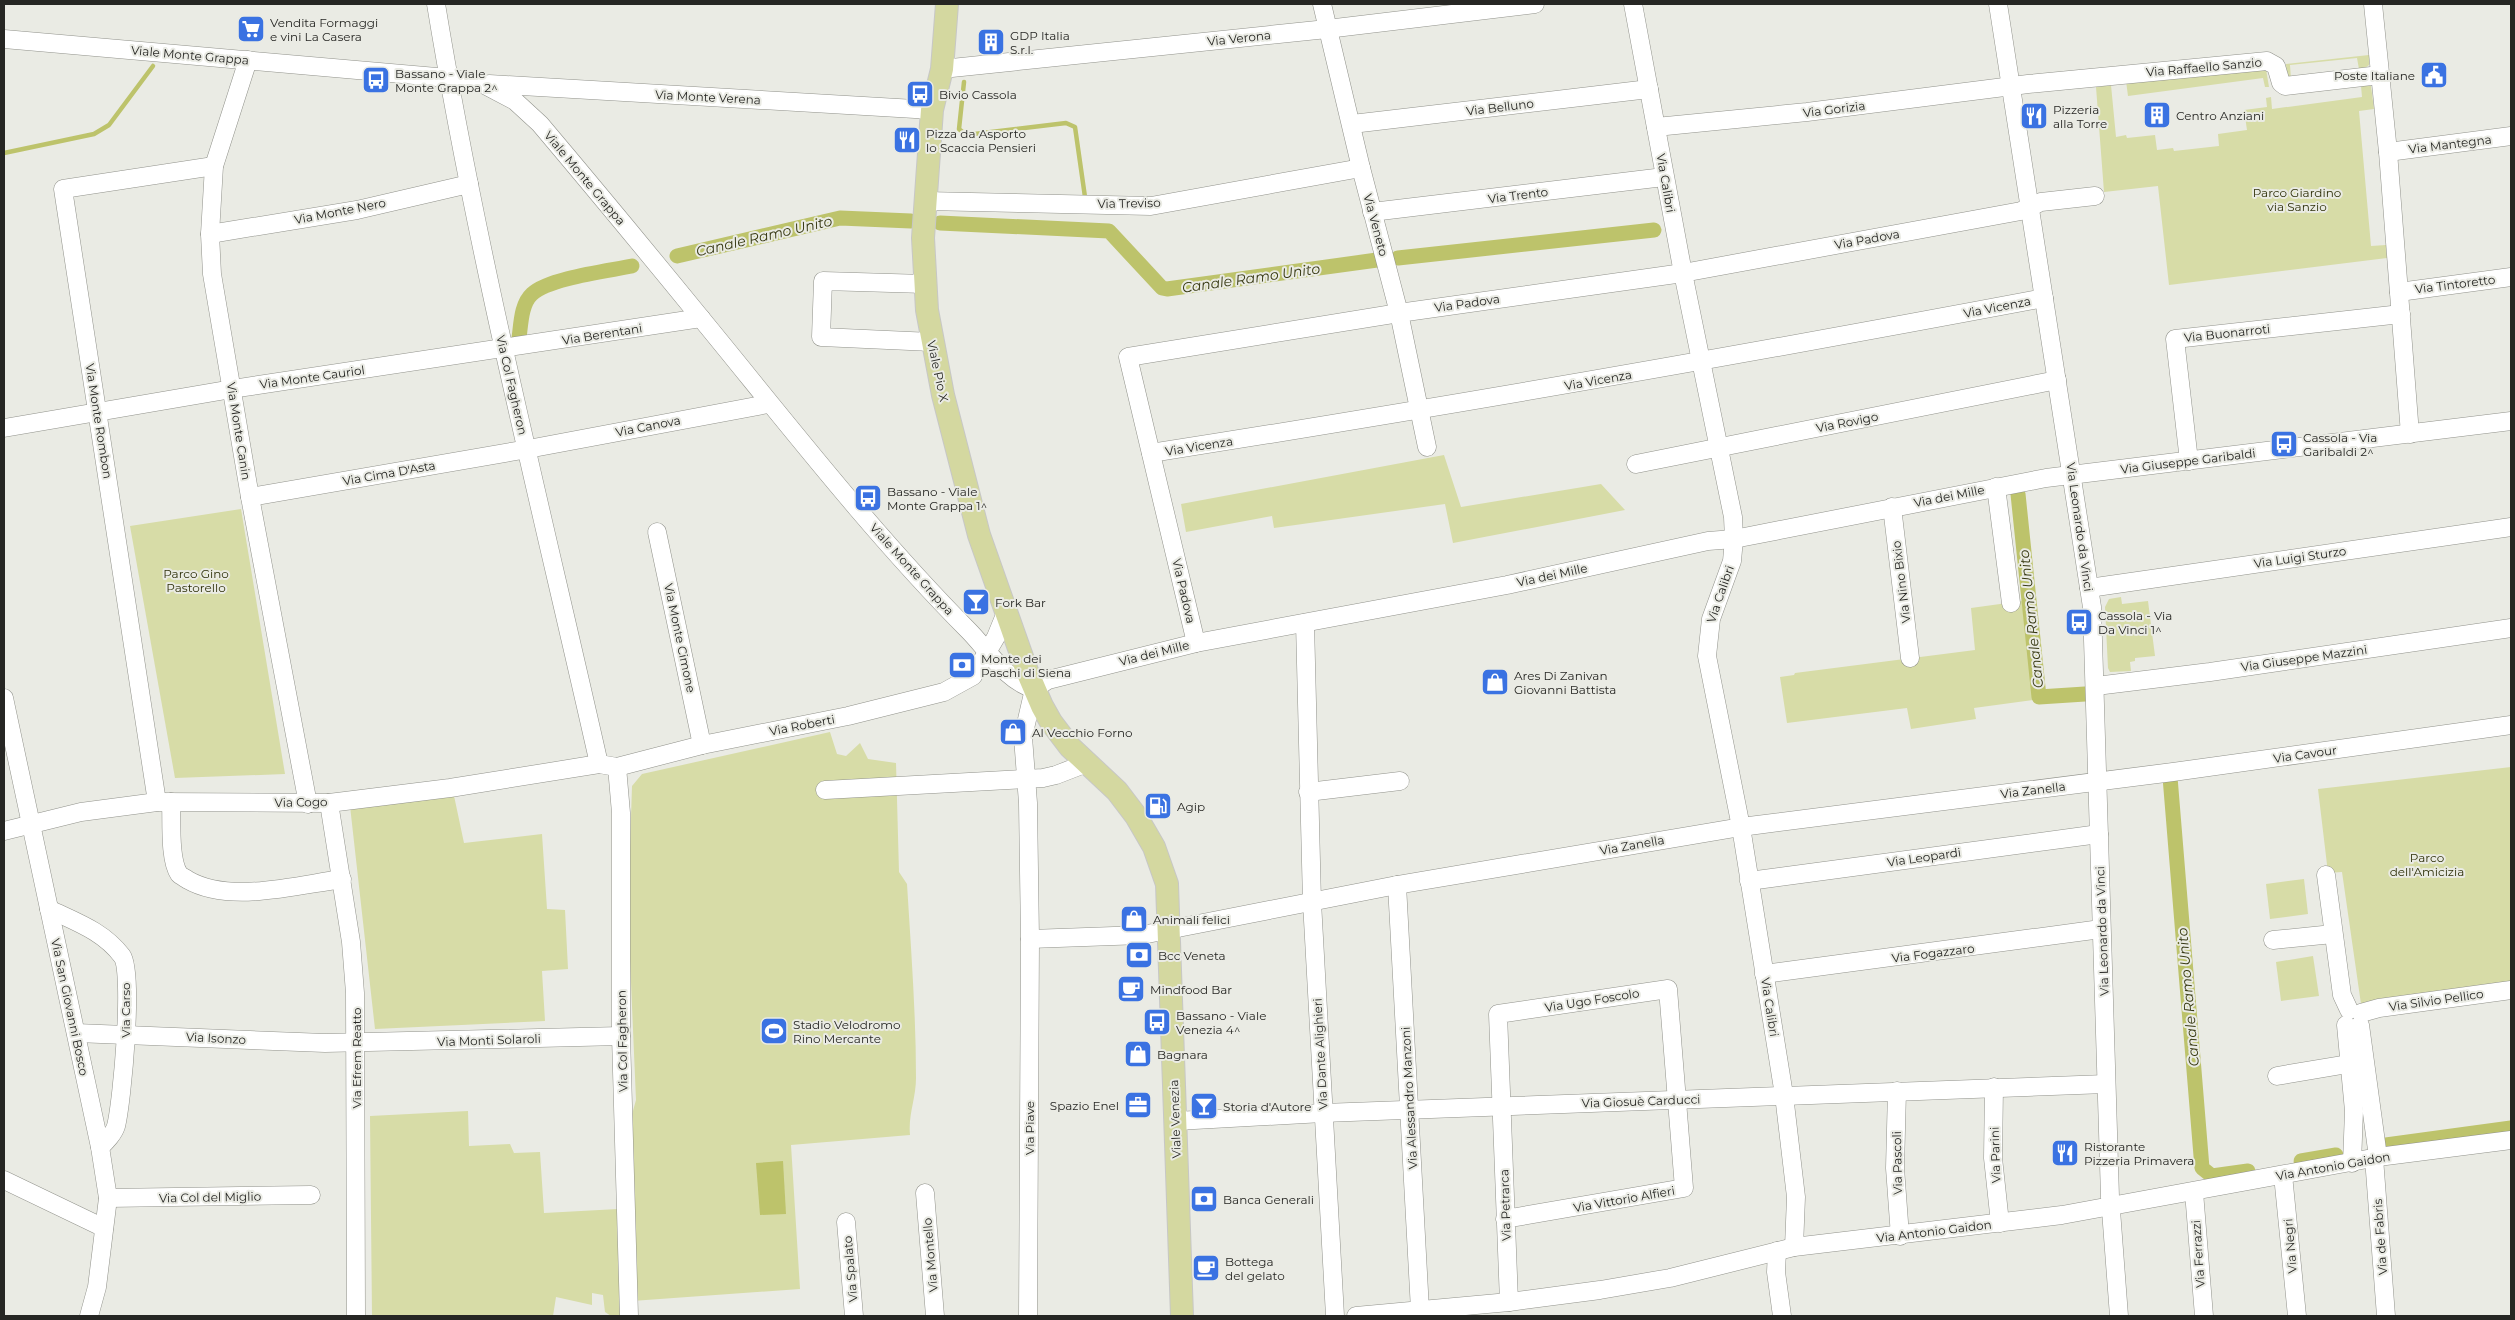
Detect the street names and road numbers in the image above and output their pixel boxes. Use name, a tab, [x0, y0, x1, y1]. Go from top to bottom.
street label: Via Verona	[1206, 27, 1272, 49]
street label: Viale Monte Grappa	[130, 42, 250, 68]
street label: Via Raffaello Sanzio	[2145, 54, 2263, 80]
street label: Via Monte Verena	[655, 87, 761, 107]
street label: Via Belluno	[1465, 95, 1535, 119]
street label: Via Gorizia	[1802, 98, 1866, 120]
street label: Viale Monte Grappa	[541, 128, 629, 228]
street label: Via Mantegna	[2408, 131, 2492, 157]
street label: Via Calibri	[1653, 152, 1679, 214]
street label: Via Trento	[1487, 184, 1549, 206]
street label: Via Veneto	[1360, 192, 1392, 258]
street label: Via Monte Nero	[293, 195, 387, 227]
street label: Via Treviso	[1097, 195, 1161, 211]
street label: Via Padova	[1833, 226, 1901, 252]
street label: Via Tintoretto	[2414, 272, 2496, 296]
street label: Via Padova	[1433, 291, 1501, 315]
street label: Via Vicenza	[1962, 293, 2032, 321]
street label: Via Berentani	[561, 320, 643, 348]
street label: Via Buonarroti	[2183, 321, 2271, 345]
street label: Via Col Fagheron	[493, 334, 531, 436]
street label: Viale Pio X	[924, 339, 952, 403]
street label: Via Monte Rombon	[82, 362, 116, 480]
street label: Via Monte Cauriol	[258, 362, 366, 392]
street label: Via Vicenza	[1563, 367, 1633, 393]
street label: Via Monte Canin	[224, 381, 254, 481]
street label: Via Rovigo	[1815, 409, 1879, 435]
street label: Via Canova	[614, 412, 682, 440]
street label: Via Vicenza	[1164, 433, 1234, 459]
street label: Via Giuseppe Garibaldi	[2120, 445, 2256, 477]
street label: Via Cima D'Asta	[341, 457, 437, 489]
street label: Via Leonardo da Vinci	[2064, 462, 2096, 592]
street label: Via dei Mille	[1912, 482, 1986, 510]
street label: Viale Monte Grappa	[867, 520, 957, 618]
street label: Via Nino Bixio	[1889, 540, 1913, 624]
street label: Via Luigi Sturzo	[2253, 543, 2347, 571]
street label: Via Padova	[1169, 557, 1199, 625]
street label: Via dei Mille	[1515, 560, 1589, 590]
street label: Via Calibri	[1703, 563, 1737, 625]
street label: Via Monte Cimone	[661, 582, 699, 694]
street label: Via dei Mille	[1117, 637, 1191, 669]
street label: Via Giuseppe Mazzini	[2240, 642, 2368, 674]
street label: Via Roberti	[768, 711, 836, 739]
street label: Via Cavour	[2272, 742, 2338, 766]
street label: Via Zanella	[2000, 779, 2066, 801]
street label: Via Cogo	[274, 794, 328, 810]
street label: Via Zanella	[1598, 832, 1666, 858]
street label: Via Leopardi	[1886, 844, 1962, 870]
street label: Via Leonardo da Vinci	[2092, 866, 2112, 996]
street label: Via San Giovanni Bosco	[48, 937, 92, 1077]
street label: Via Fogazzaro	[1891, 940, 1975, 966]
street label: Via Calibri	[1758, 976, 1782, 1038]
street label: Via Carso	[118, 982, 133, 1038]
street label: Via Ugo Foscolo	[1544, 985, 1640, 1015]
street label: Via Silvio Pellico	[2388, 986, 2484, 1014]
street label: Via Col Fagheron	[614, 990, 630, 1092]
street label: Via Dante Alighieri	[1310, 998, 1330, 1110]
street label: Via Efrem Reatto	[349, 1007, 364, 1109]
street label: Via Alessandro Manzoni	[1398, 1026, 1420, 1170]
street label: Via Isonzo	[186, 1029, 246, 1047]
street label: Via Monti Solaroli	[437, 1031, 541, 1049]
street label: Viale Venezia	[1166, 1079, 1184, 1159]
street label: Via Giosuè Carducci	[1581, 1091, 1701, 1111]
street label: Via Piave	[1022, 1101, 1037, 1155]
street label: Via Parini	[1987, 1127, 2003, 1183]
street label: Via Pascoli	[1889, 1131, 1905, 1195]
street label: Via Antonio Gaidon	[2275, 1149, 2391, 1183]
street label: Via Petrarca	[1496, 1169, 1514, 1241]
street label: Via Vittorio Alfieri	[1572, 1183, 1676, 1215]
street label: Via Col del Miglio	[159, 1189, 261, 1205]
street label: Via de Fabris	[2370, 1198, 2390, 1276]
street label: Via Antonio Gaidon	[1876, 1216, 1992, 1246]
street label: Via Montello	[919, 1217, 941, 1293]
street label: Via Negri	[2280, 1218, 2300, 1274]
street label: Via Ferrazzi	[2188, 1220, 2208, 1288]
street label: Via Spalato	[840, 1235, 860, 1303]

